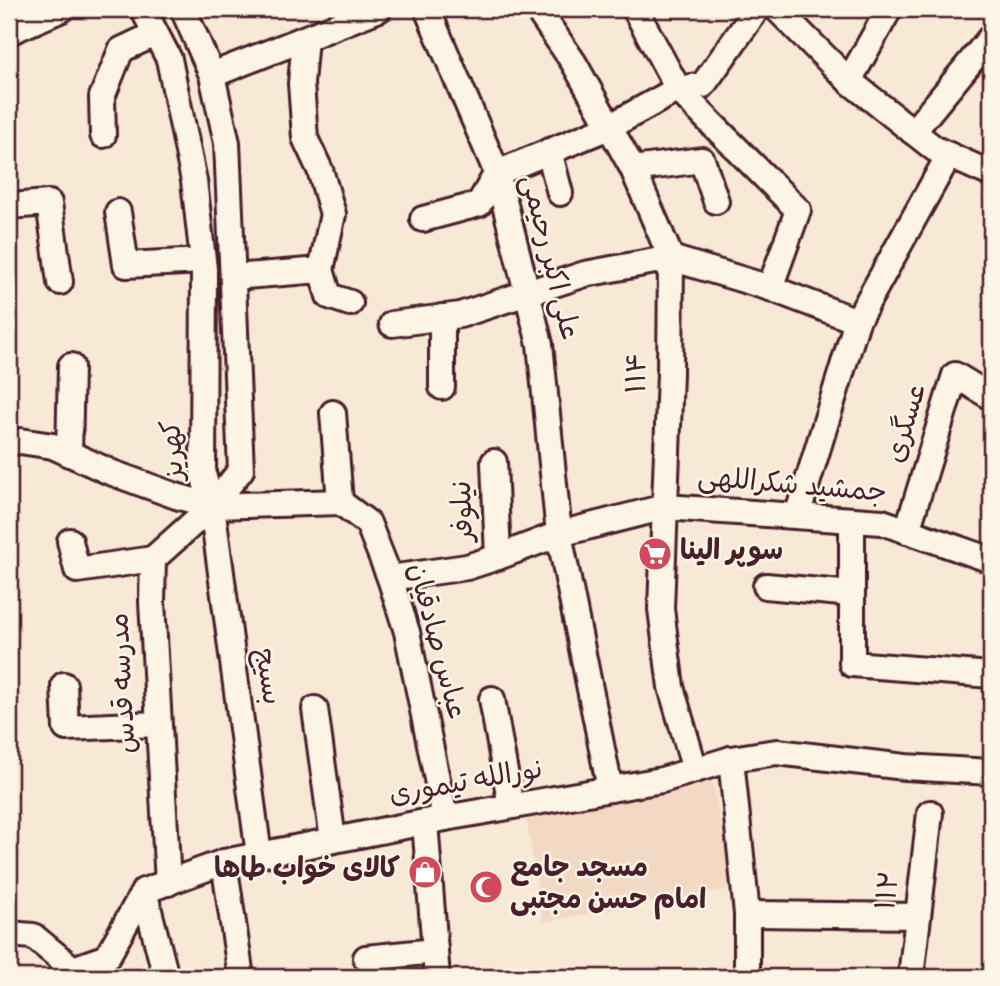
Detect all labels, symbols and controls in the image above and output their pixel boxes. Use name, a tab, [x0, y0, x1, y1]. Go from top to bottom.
street label: علی اکبر رحیمی	[507, 171, 587, 345]
street label: ۱۱۴	[620, 352, 660, 394]
street label: عسگری	[877, 379, 940, 469]
street label: کهریز	[154, 419, 198, 483]
street label: جمشید شکراللهی	[696, 460, 888, 516]
street label: نیلوفر	[445, 480, 487, 544]
place label: سوپر الینا	[680, 534, 783, 574]
supermarket icon: سوپر الینا	[636, 535, 674, 573]
street label: عباس صادقیان	[394, 560, 474, 724]
street label: مدرسه قدس	[102, 611, 150, 755]
street label: بسیج	[241, 646, 289, 708]
street label: نورالله تیموری	[386, 752, 548, 818]
place label: مسجد جامع امام حسن مجتبی	[510, 851, 706, 923]
place label: کالای خواب طاها	[214, 852, 401, 892]
shop icon: کالای خواب طاها	[406, 853, 444, 891]
mosque icon: مسجد جامع امام حسن مجتبی	[467, 868, 505, 906]
street label: ۱۱۲	[869, 869, 913, 913]

